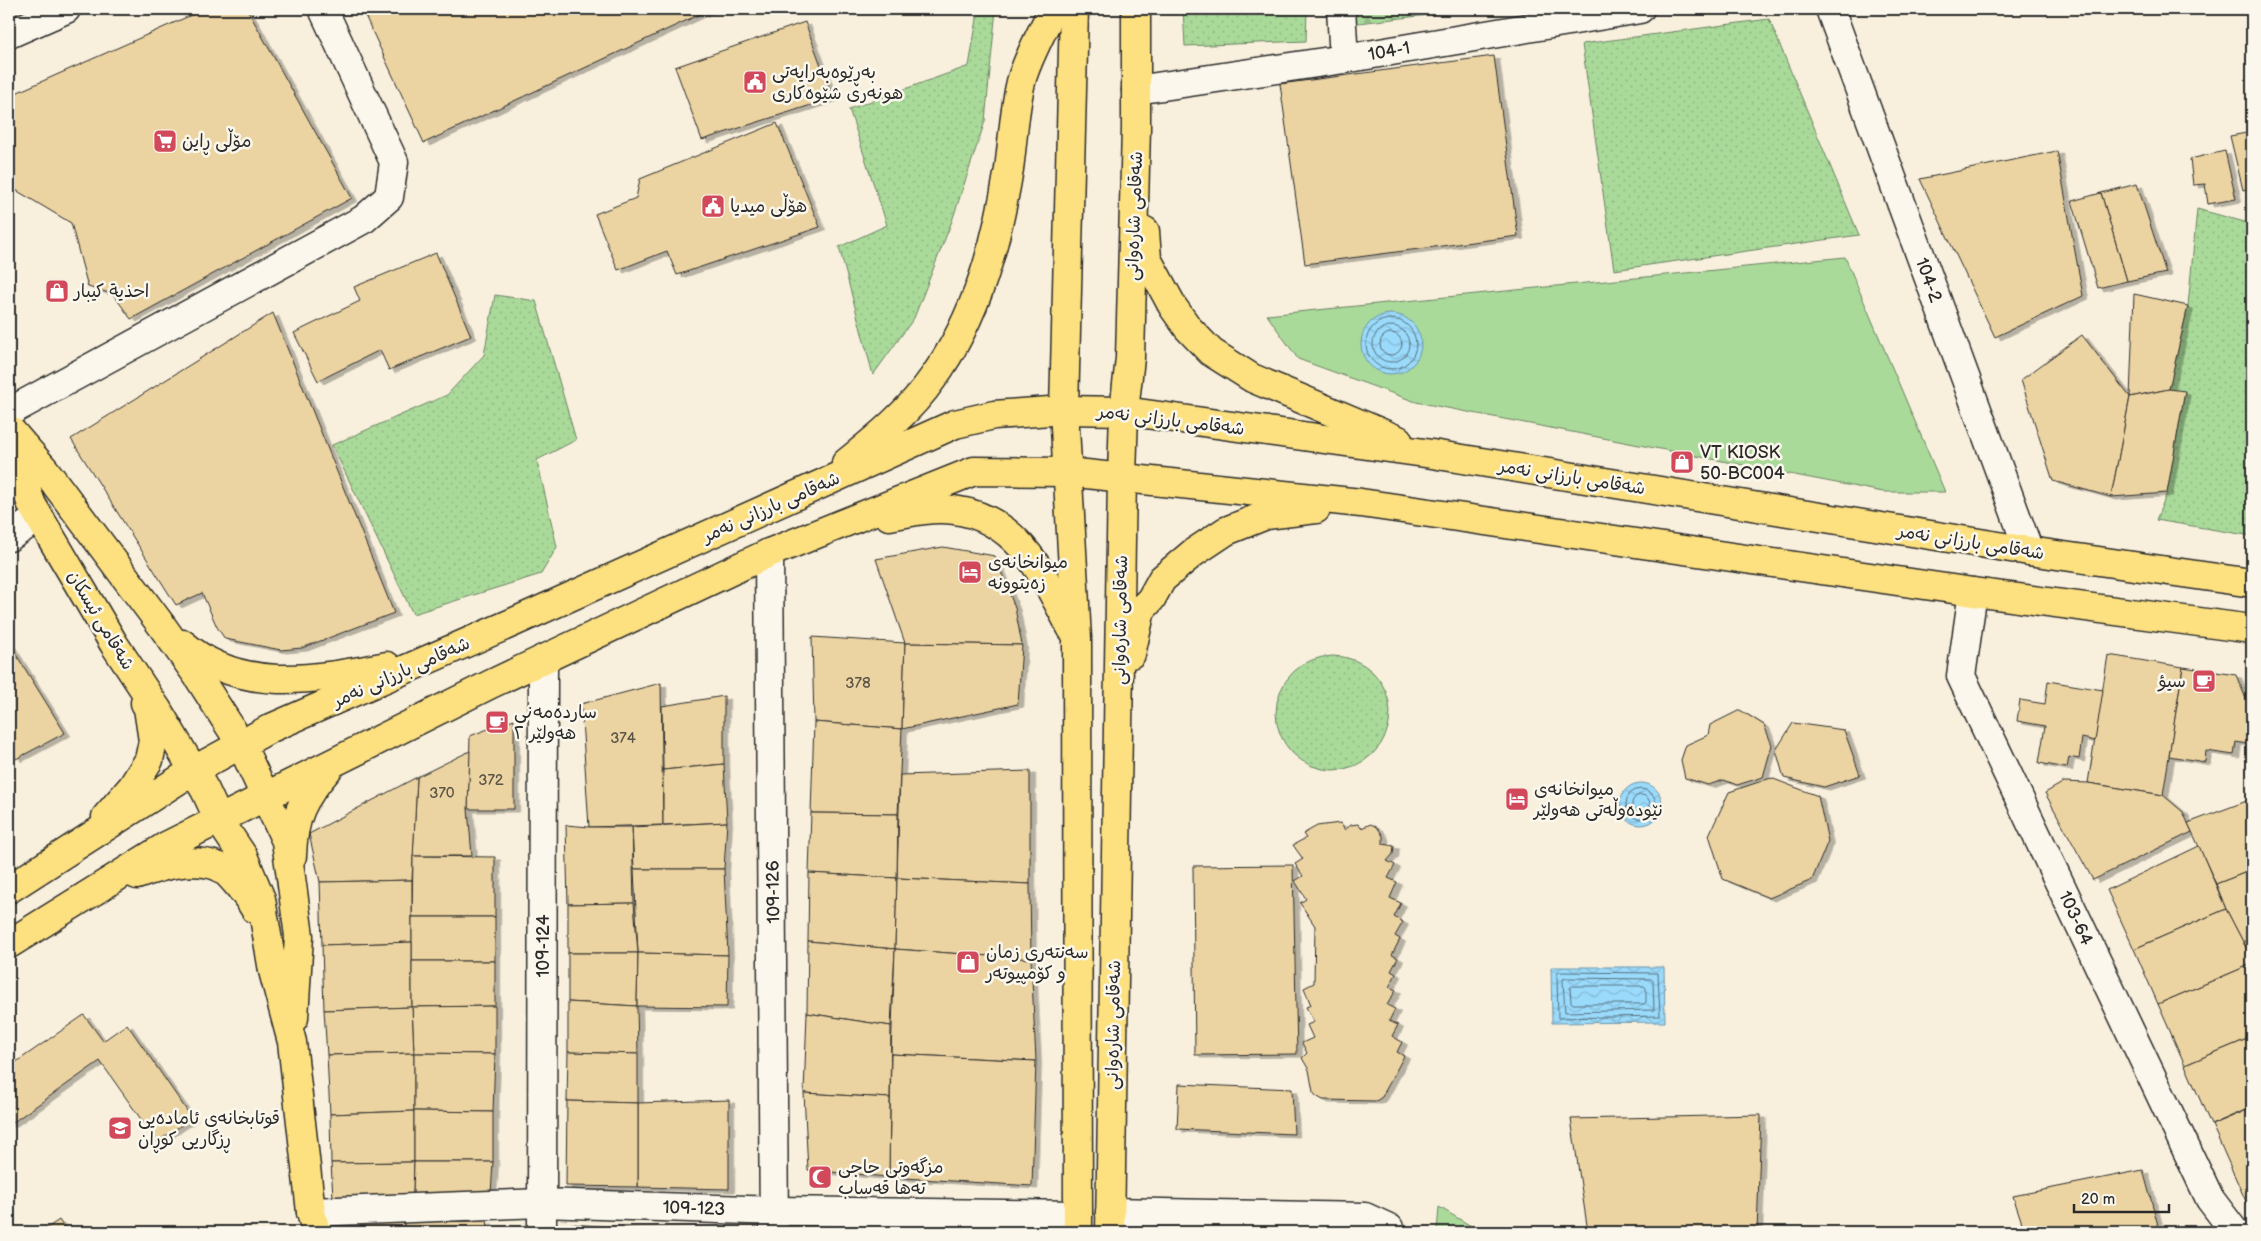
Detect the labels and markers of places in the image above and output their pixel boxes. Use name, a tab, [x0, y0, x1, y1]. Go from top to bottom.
place label: بەڕێوەبەرایەتی هونەری شێوەکاری	[772, 62, 903, 104]
public building icon: بەڕێوەبەرایەتی هونەری شێوەکاری	[742, 69, 768, 95]
supermarket icon: مۆڵی ڕاین	[152, 128, 178, 154]
place label: مۆڵی ڕاین	[182, 128, 252, 156]
public building icon: هۆڵی میدیا	[700, 193, 726, 219]
place label: هۆڵی میدیا	[730, 193, 807, 217]
shop icon: احذية كيبار	[44, 278, 70, 304]
place label: احذية كيبار	[72, 281, 149, 302]
place label: VT KIOSK 50-BC004	[1700, 442, 1785, 484]
shop icon: VT KIOSK 50-BC004	[1669, 449, 1695, 475]
place label: میوانخانەی زەیتوونە	[988, 552, 1068, 594]
hotel icon: میوانخانەی زەیتوونە	[957, 559, 983, 585]
cafe icon: سيؤ	[2191, 668, 2217, 694]
place label: سيؤ	[2156, 671, 2186, 692]
place label: ساردەمەنی هەولێر ٢	[514, 702, 597, 744]
cafe icon: ساردەمەنی هەولێر ٢	[484, 709, 510, 735]
place label: میوانخانەی نێودەوڵەتی هەولێر	[1532, 779, 1663, 821]
hotel icon: میوانخانەی نێودەوڵەتی هەولێر	[1504, 786, 1530, 812]
place label: سەنتەری زمان و کۆمپیوتەر	[984, 942, 1089, 985]
shop icon: سەنتەری زمان و کۆمپیوتەر	[955, 949, 981, 975]
place label: قوتابخانەی ئامادەیی ڕزگاریی کوڕان	[138, 1108, 280, 1154]
school or university icon: قوتابخانەی ئامادەیی ڕزگاریی کوڕان	[107, 1115, 133, 1141]
place label: مزگەوتی حاجی تەها قەساب	[838, 1157, 943, 1199]
mosque icon: مزگەوتی حاجی تەها قەساب	[807, 1164, 833, 1190]

